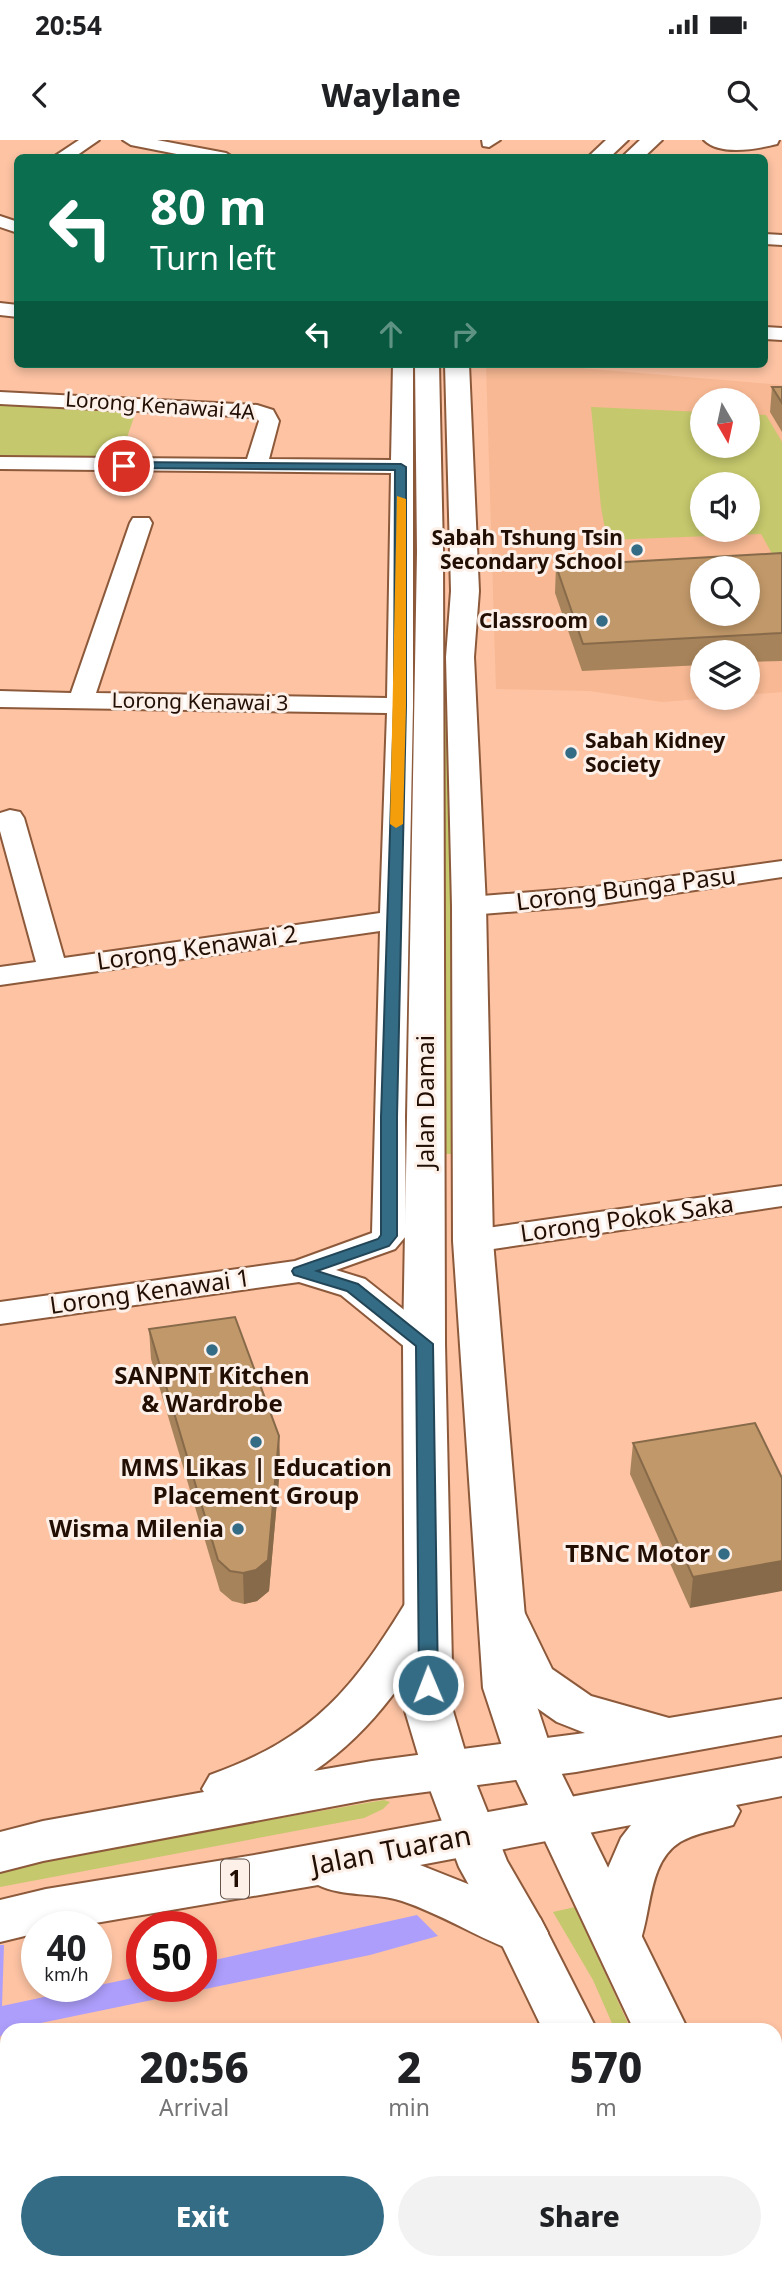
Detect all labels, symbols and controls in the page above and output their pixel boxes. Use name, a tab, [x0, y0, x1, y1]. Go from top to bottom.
text: 20:54	[35, 7, 102, 43]
text: Waylane	[321, 73, 461, 116]
icon: back	[21, 76, 59, 114]
icon: search	[723, 76, 761, 114]
text: 80 m	[150, 173, 267, 239]
icon: left	[35, 182, 126, 273]
text: Turn left	[150, 236, 276, 279]
icon: left	[299, 315, 337, 353]
icon: ahead	[372, 315, 410, 353]
icon: right	[445, 315, 483, 353]
street label: Lorong Kenawai 4A	[64, 384, 257, 426]
north arrow	[690, 388, 760, 458]
map controls	[690, 388, 760, 710]
pin	[94, 436, 154, 496]
icon: arrive	[105, 447, 143, 485]
button: sound	[690, 472, 760, 542]
place label: Sabah Tshung Tsin Secondary School	[431, 523, 623, 575]
marker: Sabah Tshung Tsin Secondary School	[629, 542, 645, 558]
button: search	[690, 556, 760, 626]
place label: Classroom	[479, 606, 588, 634]
marker: Classroom	[594, 613, 610, 629]
button: layers	[690, 640, 760, 710]
street label: Lorong Kenawai 3	[111, 685, 289, 717]
place label: Sabah Kidney Society	[585, 726, 725, 778]
marker: Sabah Kidney Society	[563, 745, 579, 761]
street label: Lorong Bunga Pasu	[514, 858, 737, 917]
street label: Lorong Kenawai 2	[94, 916, 299, 977]
street label: Jalan Damai	[408, 1035, 441, 1171]
street label: Lorong Pokok Saka	[518, 1186, 736, 1249]
street label: Lorong Kenawai 1	[47, 1260, 252, 1321]
marker: SANPNT Kitchen & Wardrobe	[204, 1342, 220, 1358]
place label: SANPNT Kitchen & Wardrobe	[114, 1358, 310, 1419]
marker: MMS Likas | Education Placement Group	[248, 1434, 264, 1450]
place label: MMS Likas | Education Placement Group	[120, 1450, 392, 1511]
place label: Wisma Milenia	[49, 1511, 224, 1544]
marker: Wisma Milenia	[230, 1521, 246, 1537]
place label: TBNC Motor	[565, 1536, 710, 1569]
marker: TBNC Motor	[716, 1546, 732, 1562]
position arrow	[391, 1648, 465, 1722]
street label: Jalan Tuaran	[305, 1815, 474, 1884]
road number: 1	[221, 1860, 249, 1898]
speed limit sign: 50	[126, 1911, 217, 2002]
text: 40	[46, 1924, 87, 1971]
text: km/h	[44, 1962, 89, 1986]
text: 20:56	[140, 2038, 249, 2095]
text: 2	[397, 2038, 421, 2095]
text: 570	[570, 2038, 642, 2095]
text: Arrival	[159, 2091, 229, 2123]
text: min	[388, 2091, 430, 2123]
text: m	[595, 2091, 617, 2123]
button: Exit	[21, 2176, 384, 2256]
button: Share	[398, 2176, 761, 2256]

